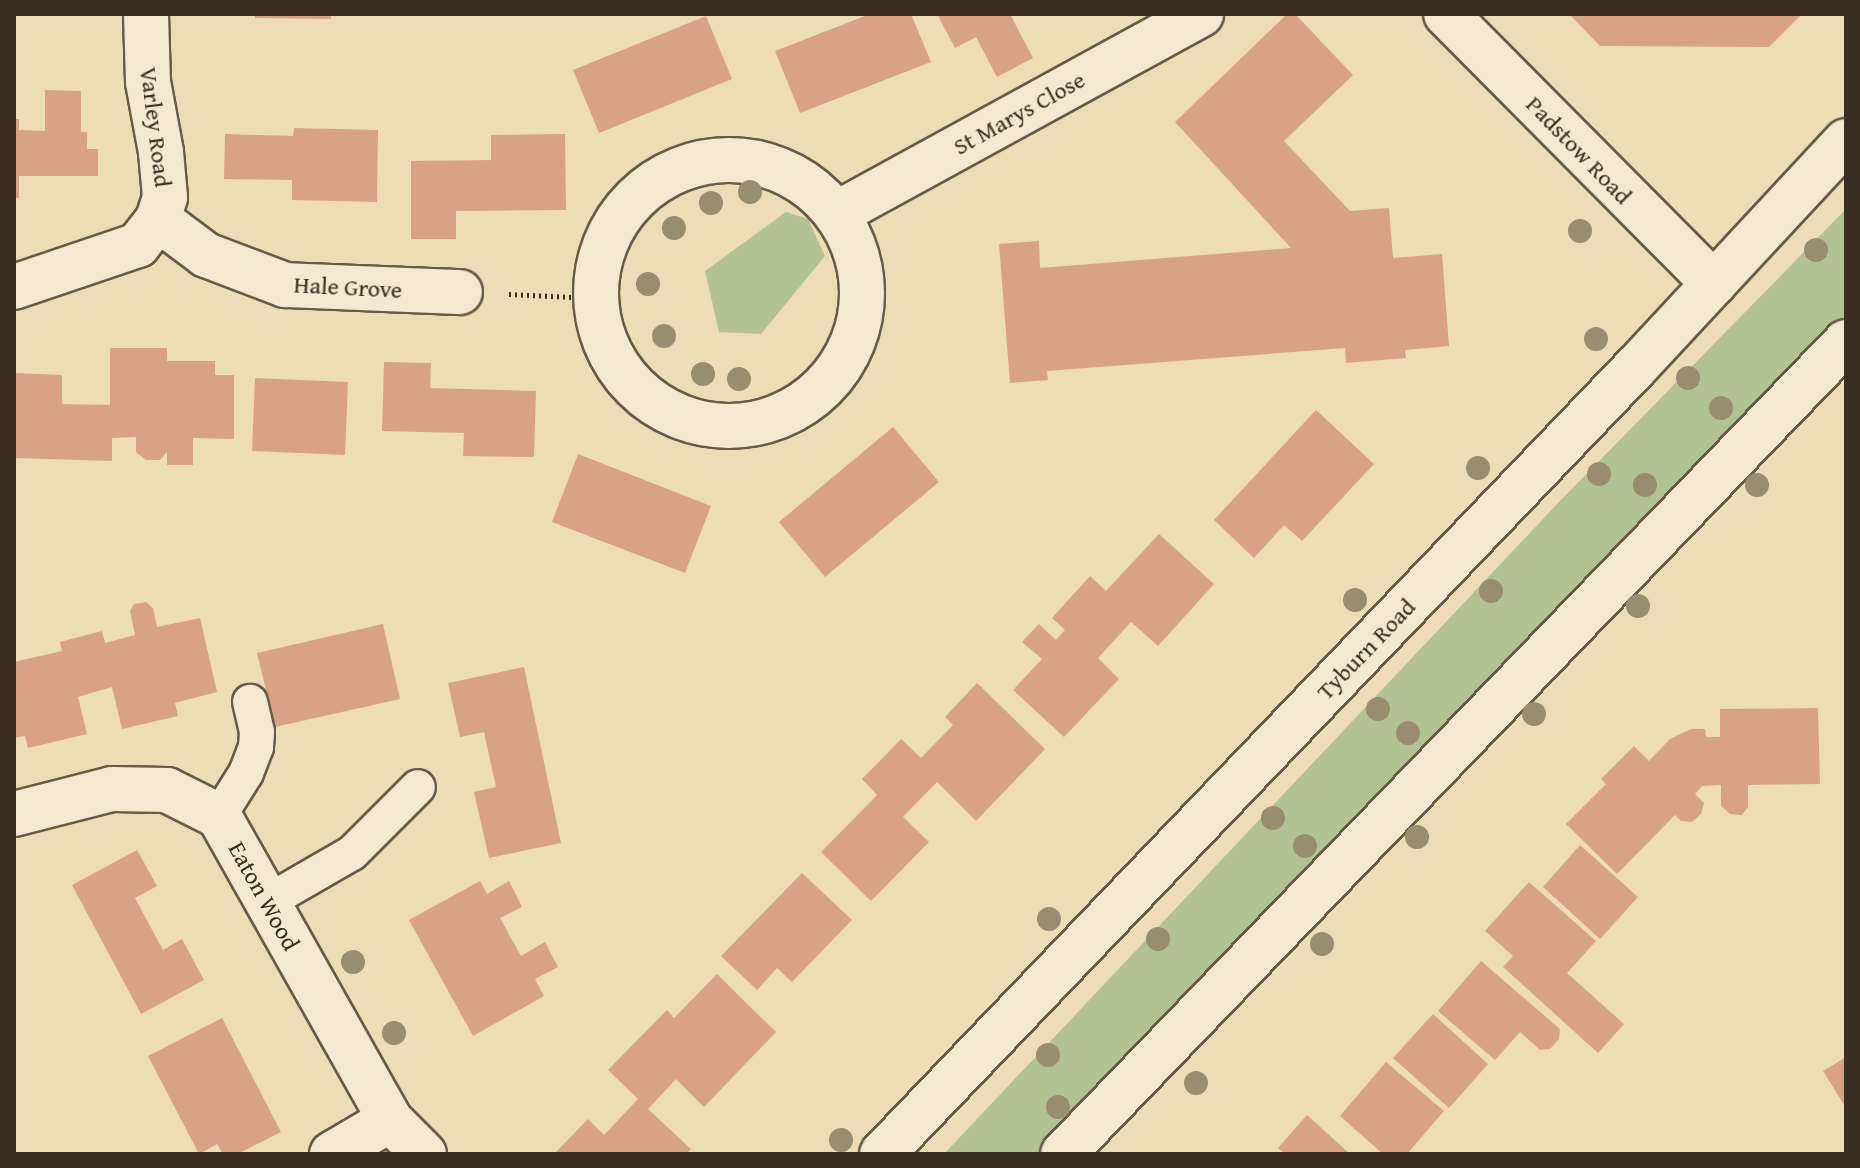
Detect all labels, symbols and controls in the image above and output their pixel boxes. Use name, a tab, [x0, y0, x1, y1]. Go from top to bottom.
street label: Varley Road	[134, 65, 178, 189]
street label: St Marys Close	[948, 65, 1090, 161]
street label: Padstow Road	[1520, 90, 1638, 210]
street label: Hale Grove	[293, 270, 403, 304]
street label: Tyburn Road	[1311, 592, 1421, 706]
street label: Eaton Wood	[222, 837, 306, 955]

